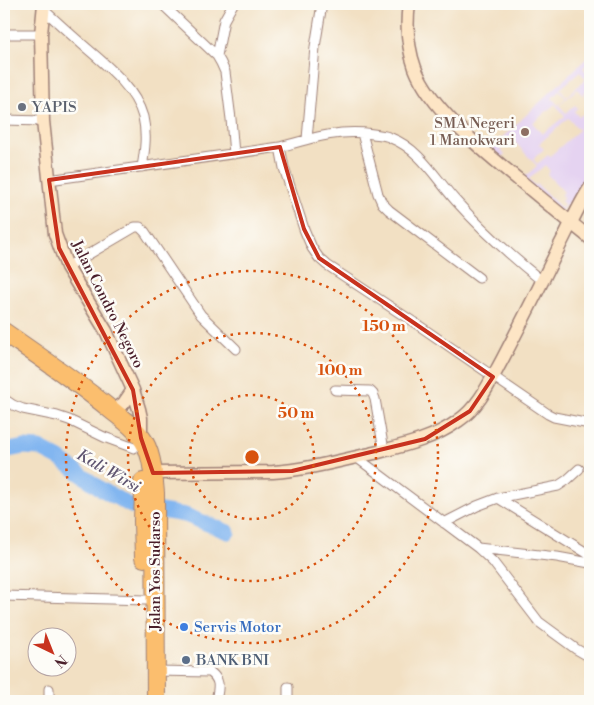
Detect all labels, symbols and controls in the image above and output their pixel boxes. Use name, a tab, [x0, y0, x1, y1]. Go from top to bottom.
place label: YAPIS	[31, 98, 77, 117]
marker: YAPIS	[16, 101, 28, 113]
place label: SMA Negeri 1 Manokwari	[430, 114, 515, 150]
marker: SMA Negeri 1 Manokwari	[519, 126, 531, 138]
street label: Jalan Condro Negoro	[67, 236, 148, 372]
text: 150 m	[362, 317, 406, 336]
text: 100 m	[318, 361, 363, 380]
text: 50 m	[278, 404, 314, 423]
water label: Kali Wirsi	[73, 445, 144, 497]
centre of rings	[243, 448, 261, 466]
street label: Jalan Yos Sudarso	[146, 511, 165, 632]
place label: Servis Motor	[194, 618, 281, 637]
marker: Servis Motor	[178, 621, 190, 633]
north arrow	[28, 628, 78, 678]
text: N	[50, 650, 70, 671]
place label: BANK BNI	[195, 651, 269, 670]
marker: BANK BNI	[180, 654, 192, 666]

